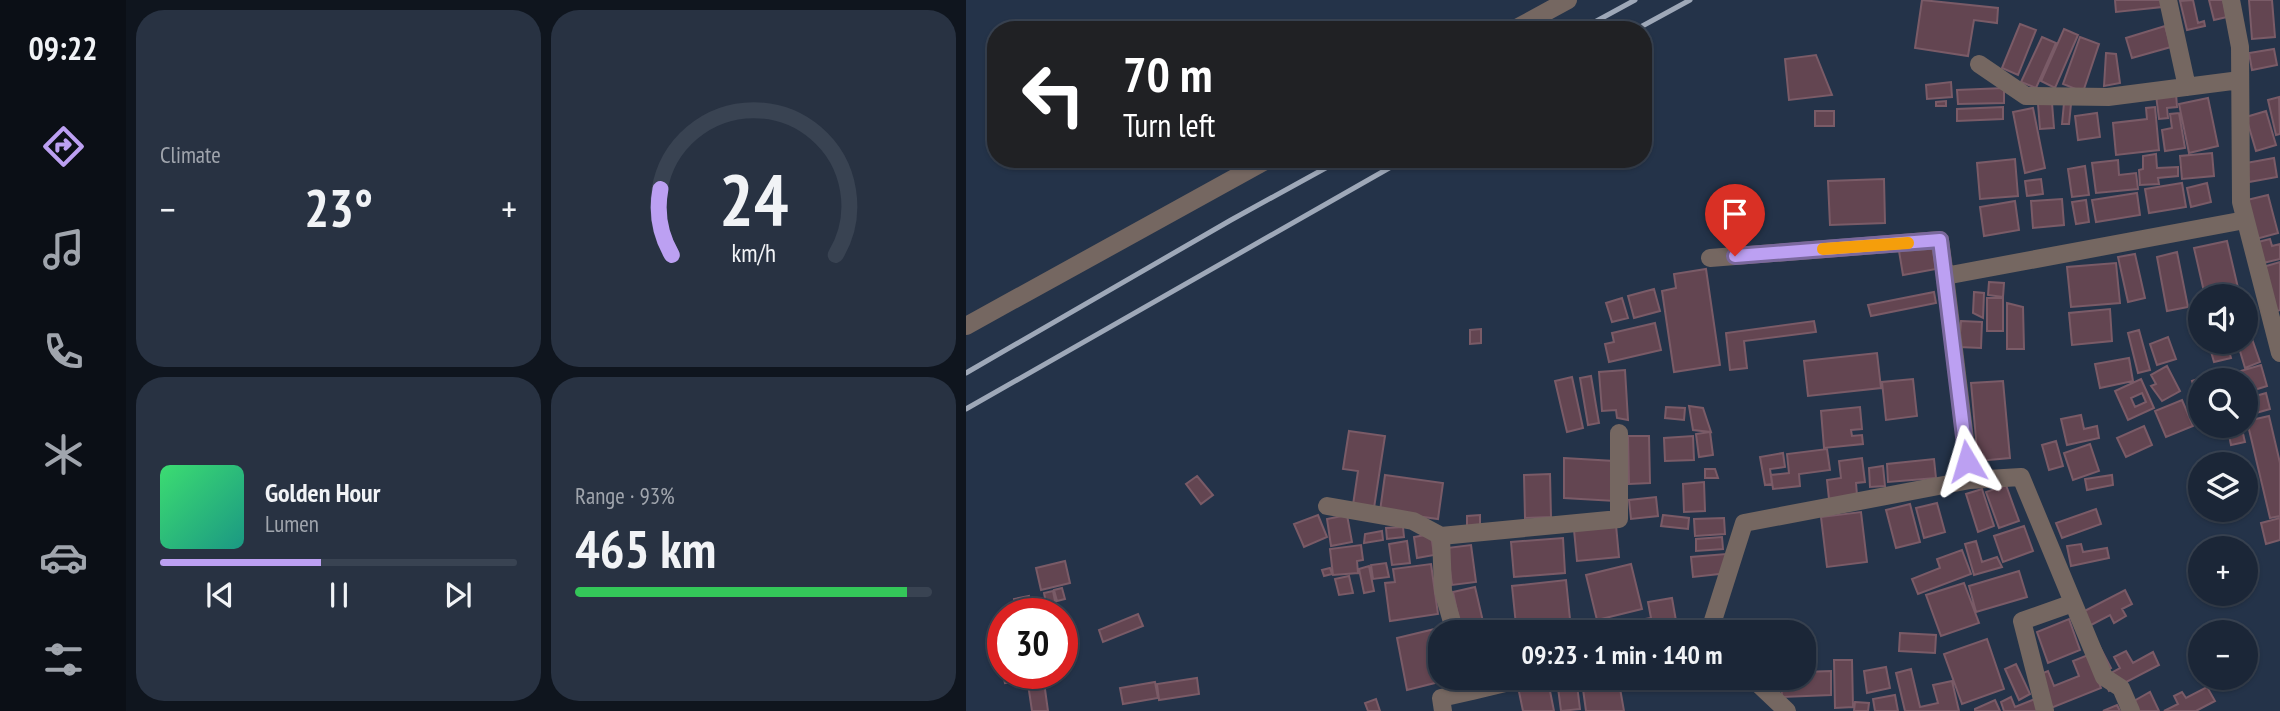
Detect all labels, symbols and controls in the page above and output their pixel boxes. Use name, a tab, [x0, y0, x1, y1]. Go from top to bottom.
text: 09:22	[28, 27, 98, 69]
text: 70 m	[1123, 42, 1212, 106]
icon: left	[1008, 49, 1099, 140]
text: Turn left	[1123, 104, 1215, 146]
icon: directions	[39, 122, 88, 171]
text: Climate	[160, 140, 221, 169]
text: 24	[719, 151, 788, 245]
text: 23°	[304, 174, 373, 241]
text: −	[160, 184, 176, 233]
text: +	[501, 184, 517, 233]
pin	[1705, 184, 1765, 256]
icon: arrive	[1716, 195, 1754, 233]
icon: music	[39, 225, 88, 274]
text: km/h	[731, 236, 776, 268]
map controls	[2188, 284, 2258, 690]
button: sound	[2188, 284, 2258, 354]
icon: phone	[39, 327, 88, 376]
button: search	[2188, 368, 2258, 438]
position arrow	[1930, 424, 2004, 498]
icon: climate	[39, 430, 88, 479]
button: layers	[2188, 452, 2258, 522]
text: Golden Hour	[265, 476, 380, 509]
text: Range · 93%	[575, 481, 675, 510]
text: Lumen	[265, 509, 319, 538]
text: 465 km	[575, 515, 716, 582]
icon: car	[39, 533, 88, 582]
button: +	[2188, 536, 2258, 606]
icon: previous	[201, 576, 239, 614]
icon: pause	[320, 576, 358, 614]
icon: next	[439, 576, 477, 614]
speed limit sign: 30	[987, 598, 1078, 689]
button: −	[2188, 620, 2258, 690]
icon: filters	[39, 635, 88, 684]
text: 09:23 · 1 min · 140 m	[1522, 638, 1722, 671]

